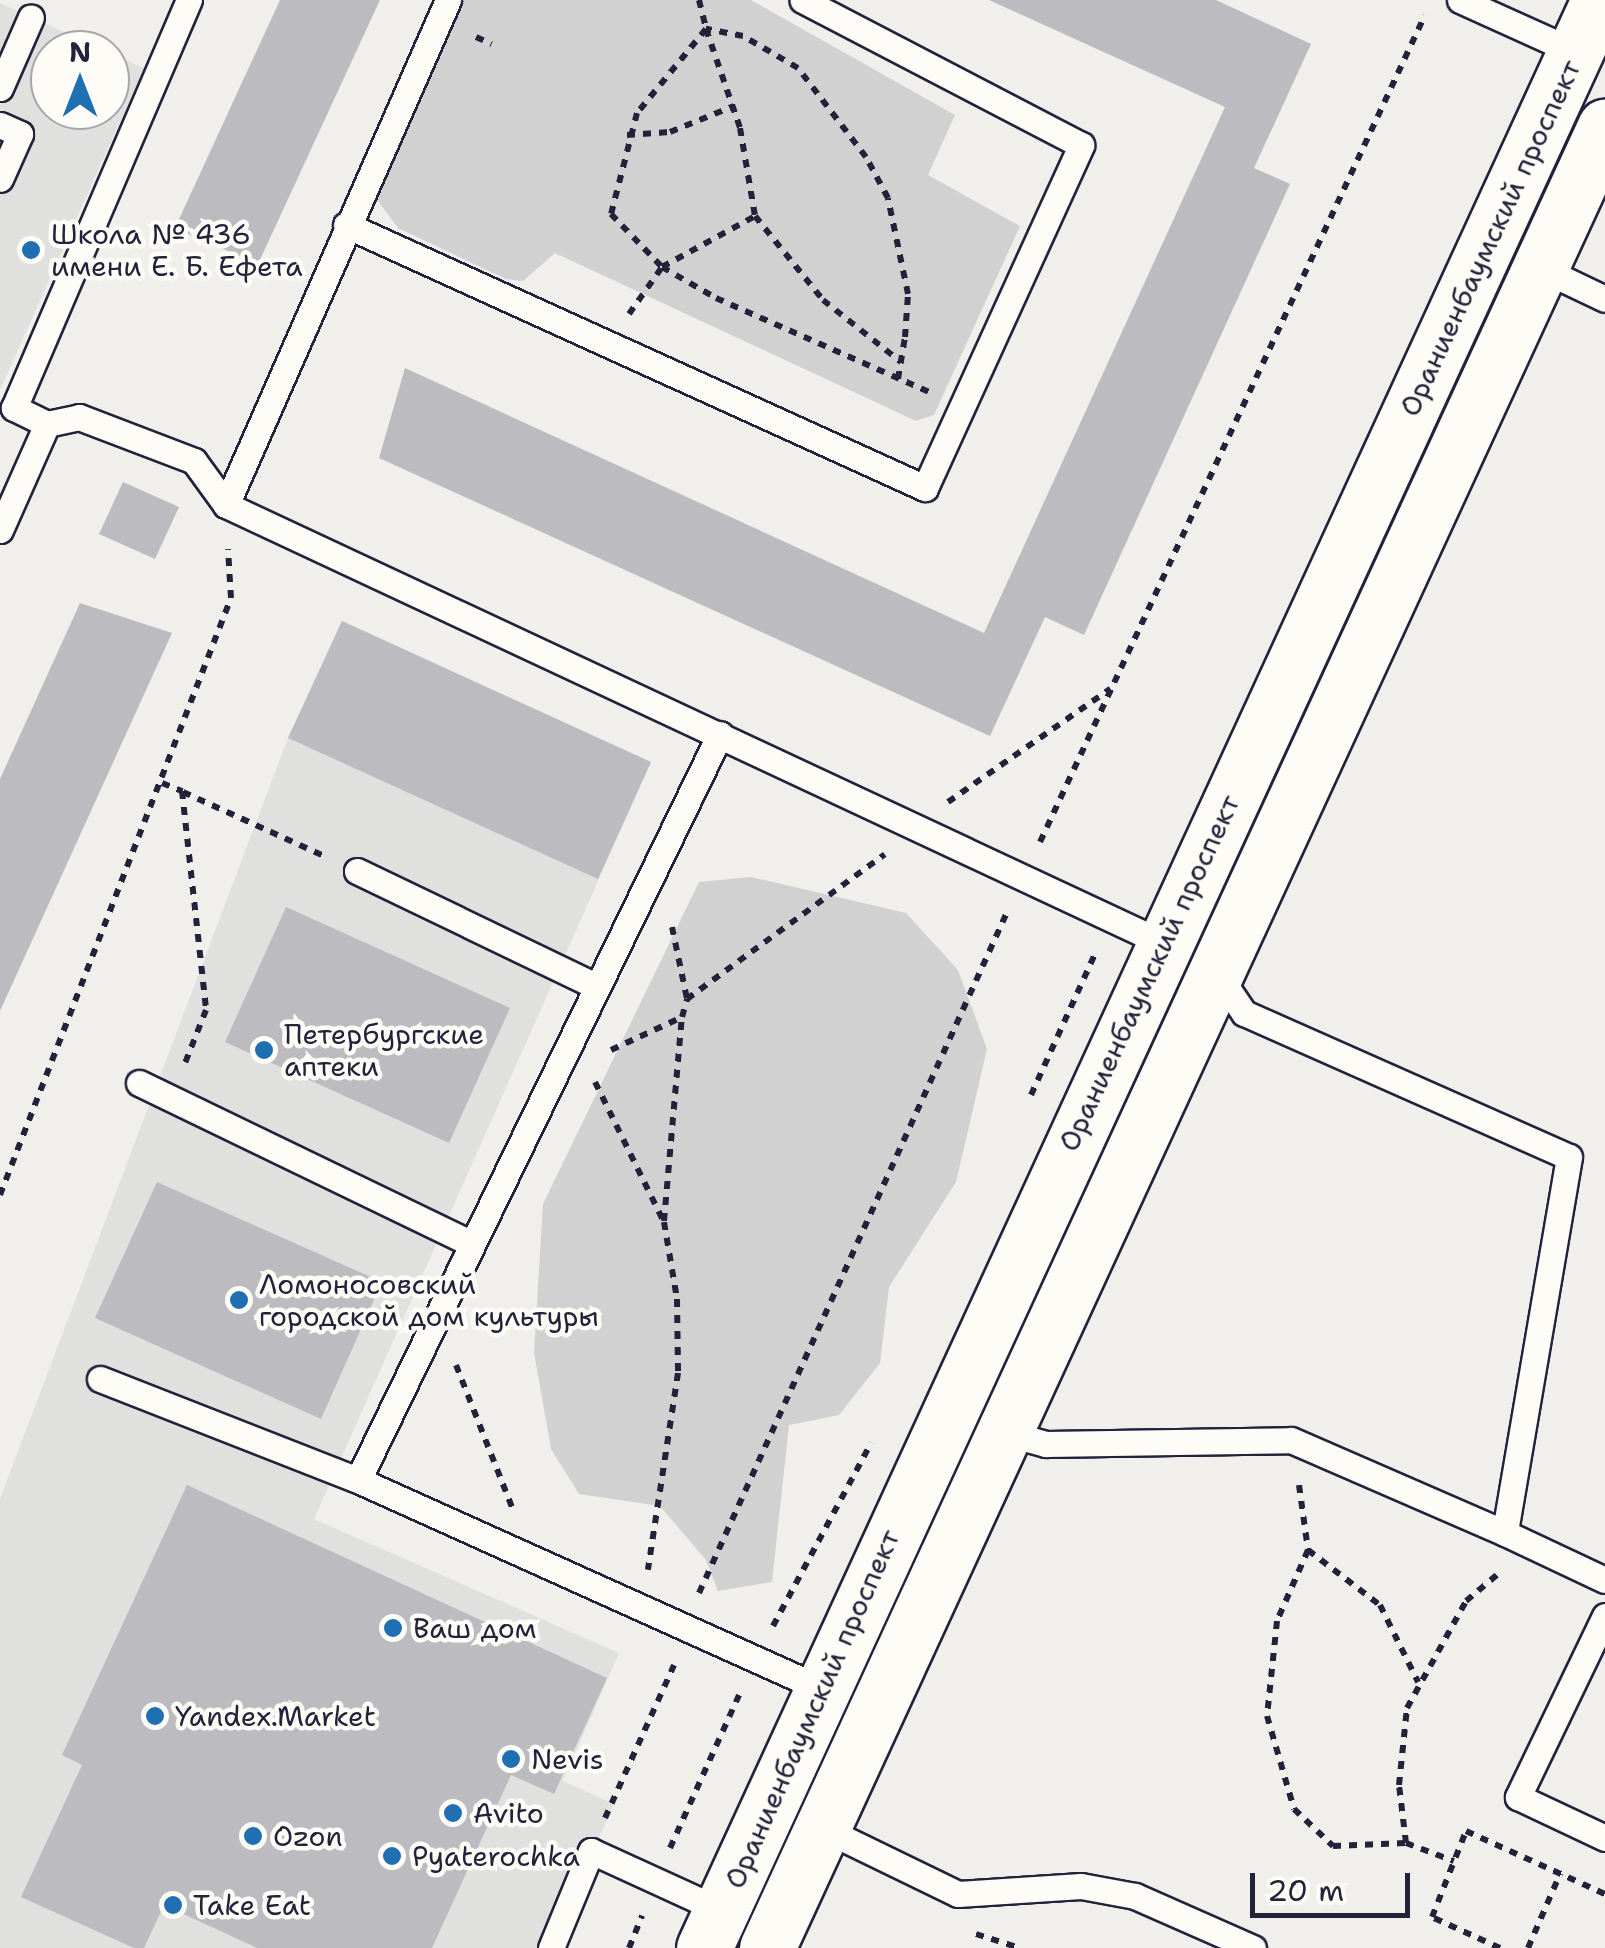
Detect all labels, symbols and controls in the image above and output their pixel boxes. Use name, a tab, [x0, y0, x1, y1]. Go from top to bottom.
north arrow	[30, 30, 130, 130]
text: N	[69, 33, 91, 71]
street label: Ораниенбаумский проспект	[1393, 55, 1587, 421]
place label: Школа № 436 имени Е. Б. Ефета	[51, 217, 303, 283]
marker: Школа № 436 имени Е. Б. Ефета	[20, 239, 42, 261]
street label: Ораниенбаумский проспект	[1052, 790, 1246, 1156]
place label: Петербургские аптеки	[284, 1017, 484, 1083]
marker: Петербургские аптеки	[253, 1039, 275, 1061]
place label: Ломоносовский городской дом культуры	[259, 1267, 599, 1333]
marker: Ломоносовский городской дом культуры	[228, 1289, 250, 1311]
street label: Ораниенбаумский проспект	[717, 1524, 907, 1894]
place label: Ваш дом	[413, 1611, 536, 1645]
marker: Ваш дом	[382, 1617, 404, 1639]
place label: Yandex.Market	[175, 1699, 376, 1733]
marker: Yandex.Market	[144, 1705, 166, 1727]
place label: Nevis	[531, 1742, 604, 1776]
marker: Nevis	[500, 1748, 522, 1770]
place label: Avito	[473, 1796, 544, 1830]
marker: Avito	[442, 1802, 464, 1824]
place label: Ozon	[273, 1819, 343, 1853]
marker: Ozon	[242, 1825, 264, 1847]
place label: Pyaterochka	[412, 1839, 580, 1873]
marker: Pyaterochka	[381, 1845, 403, 1867]
scale bar	[1255, 1853, 1415, 1915]
text: 20 m	[1267, 1870, 1344, 1911]
place label: Take Eat	[193, 1888, 311, 1922]
marker: Take Eat	[162, 1894, 184, 1916]

